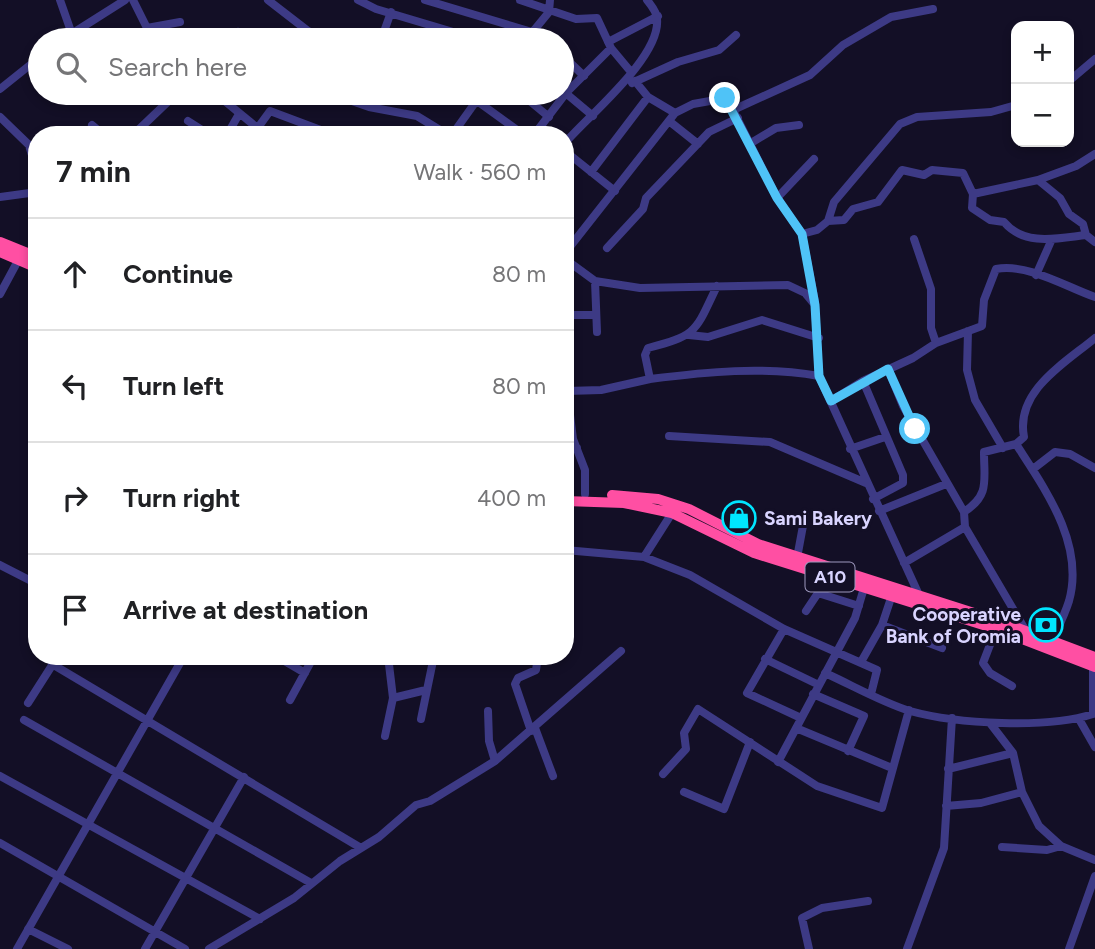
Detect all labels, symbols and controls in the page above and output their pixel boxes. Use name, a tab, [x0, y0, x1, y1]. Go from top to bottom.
map controls	[1011, 21, 1074, 147]
button: +	[1011, 21, 1074, 84]
search box	[28, 28, 574, 105]
icon: search	[52, 48, 90, 86]
text: Search here	[108, 51, 247, 83]
route end	[709, 82, 740, 113]
button: −	[1011, 84, 1074, 147]
text: 7 min	[56, 153, 131, 190]
text: Walk · 560 m	[413, 158, 546, 186]
icon: ahead	[56, 255, 94, 293]
text: Continue	[123, 258, 233, 290]
text: 80 m	[492, 260, 546, 288]
icon: left	[56, 367, 94, 405]
text: Turn left	[123, 370, 224, 402]
text: 80 m	[492, 372, 546, 400]
route start	[899, 413, 930, 444]
icon: right	[56, 479, 94, 517]
text: Turn right	[123, 482, 240, 514]
text: 400 m	[477, 484, 546, 512]
shop icon: Sami Bakery	[720, 499, 758, 537]
place label: Sami Bakery	[764, 507, 872, 530]
road number: A10	[806, 562, 854, 592]
icon: arrive	[56, 591, 94, 629]
text: Arrive at destination	[123, 594, 368, 626]
place label: Cooperative Bank of Oromia	[886, 603, 1021, 648]
bank icon: Cooperative Bank of Oromia	[1027, 606, 1065, 644]

